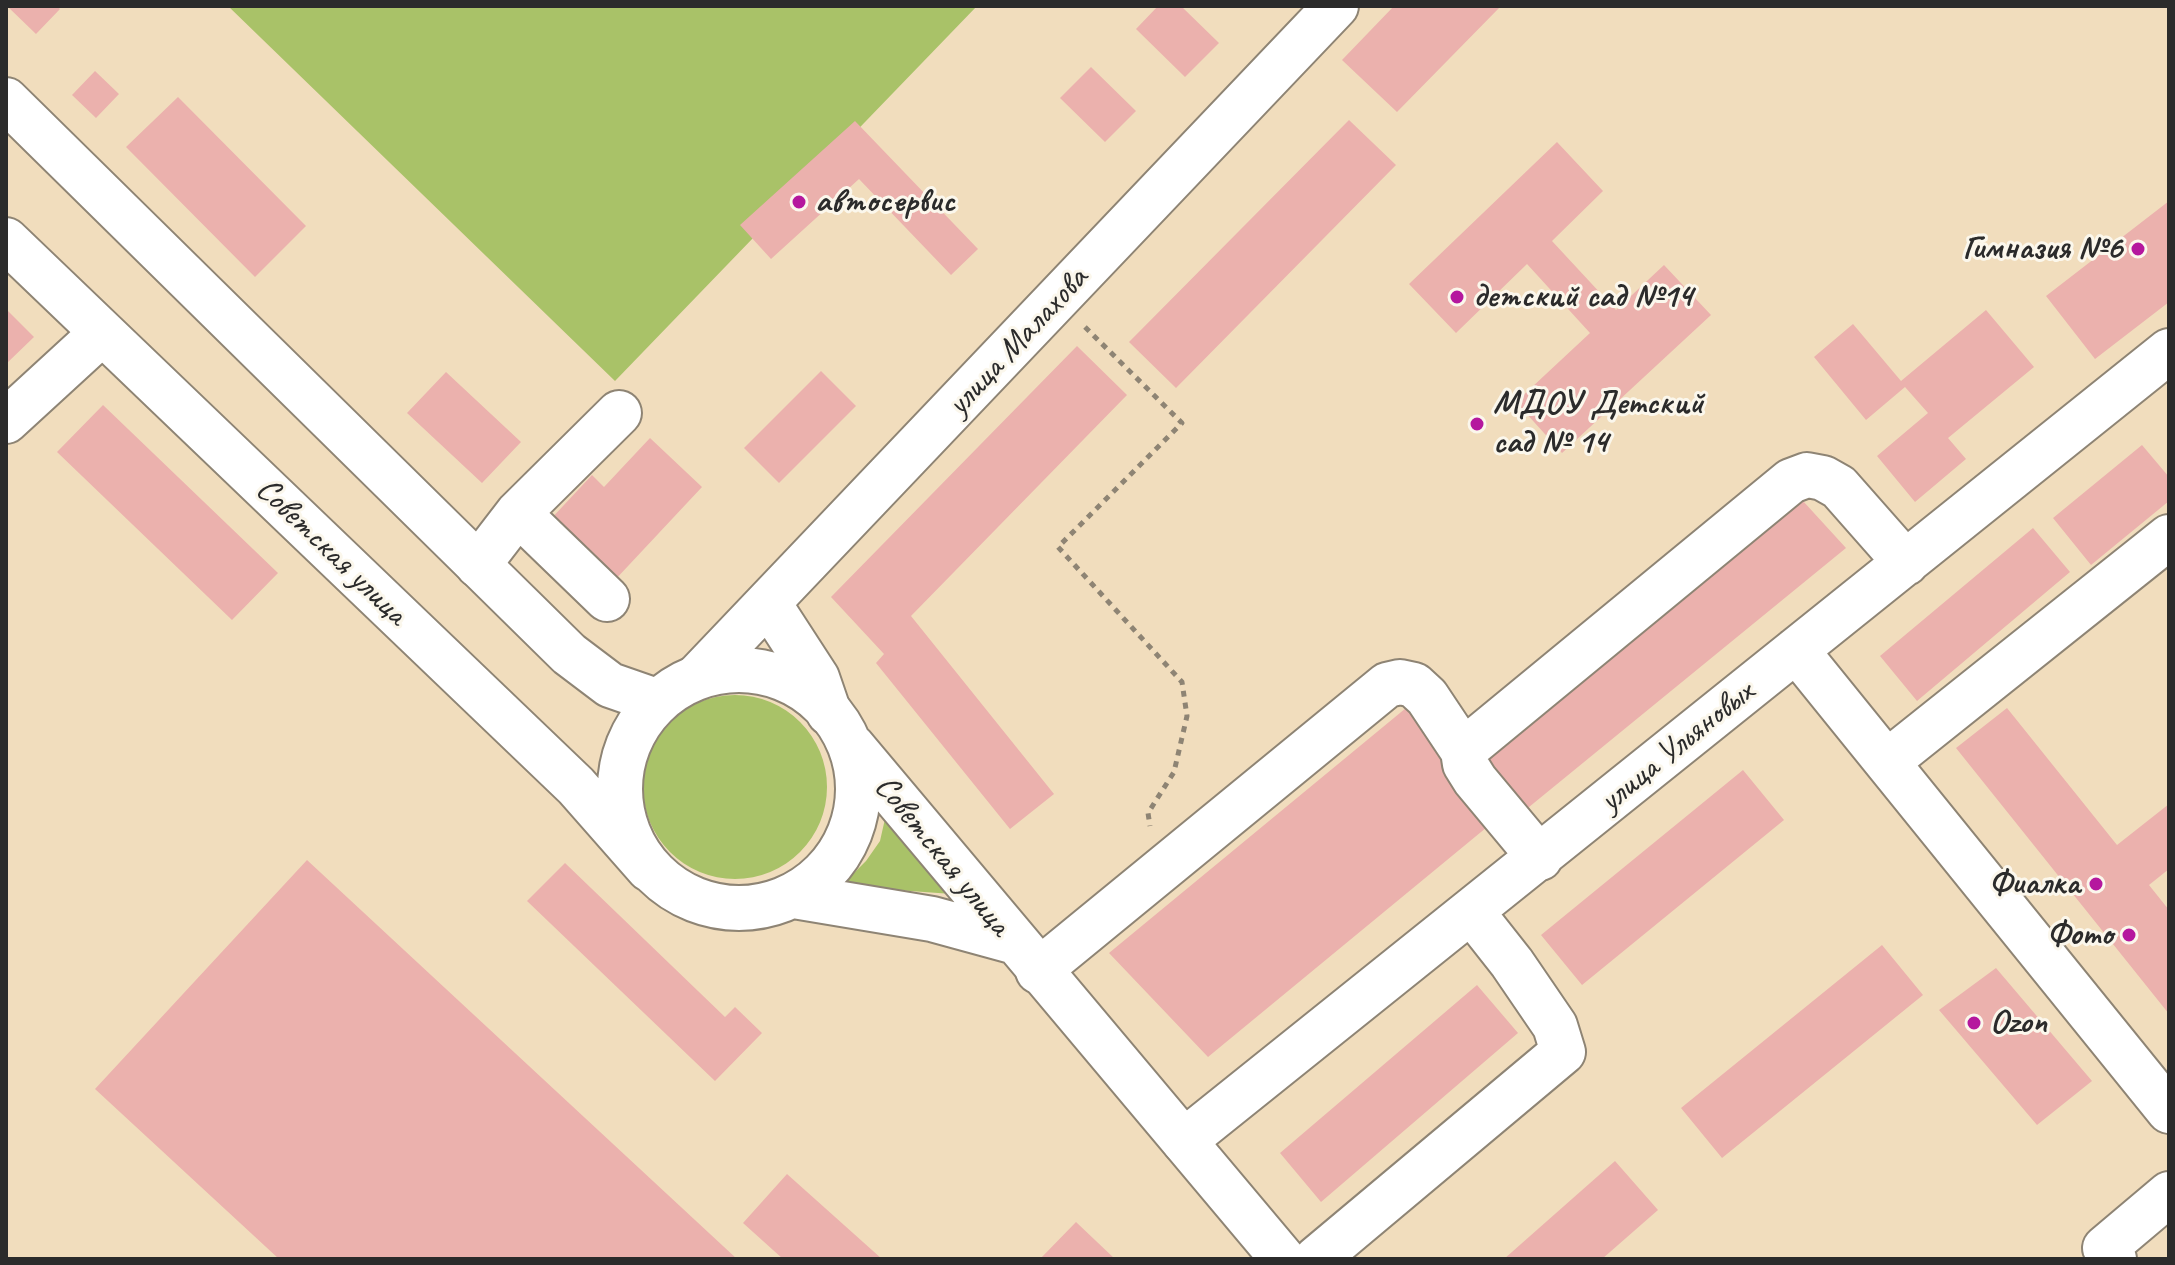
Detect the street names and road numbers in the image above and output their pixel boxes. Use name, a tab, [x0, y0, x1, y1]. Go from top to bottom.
street label: улица Малахова	[939, 259, 1097, 425]
street label: Советская улица	[247, 470, 415, 634]
street label: улица Ульяновых	[1591, 672, 1763, 822]
street label: Советская улица	[865, 767, 1019, 945]

